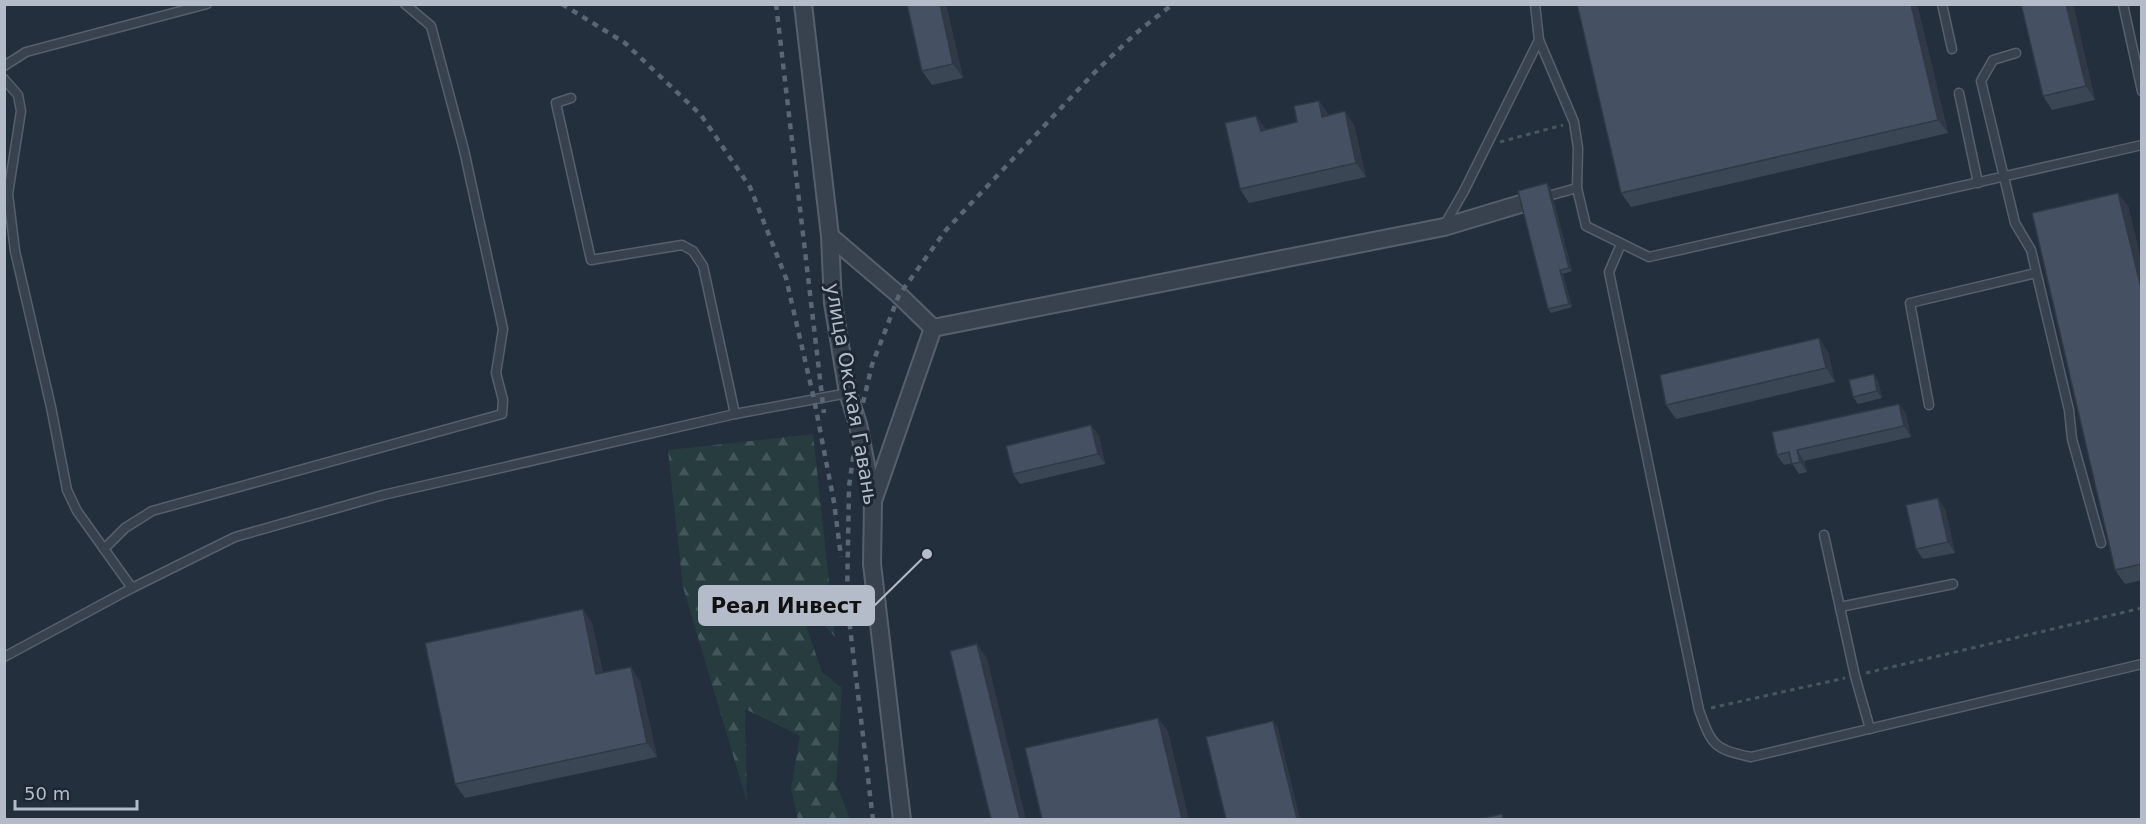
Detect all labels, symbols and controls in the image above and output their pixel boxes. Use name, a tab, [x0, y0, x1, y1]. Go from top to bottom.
street label: улица Окская Гавань	[821, 281, 883, 507]
callout: Реал Инвест	[699, 586, 874, 625]
text: Реал Инвест	[711, 594, 862, 618]
scale bar	[15, 773, 136, 811]
text: 50 m	[24, 783, 70, 804]

